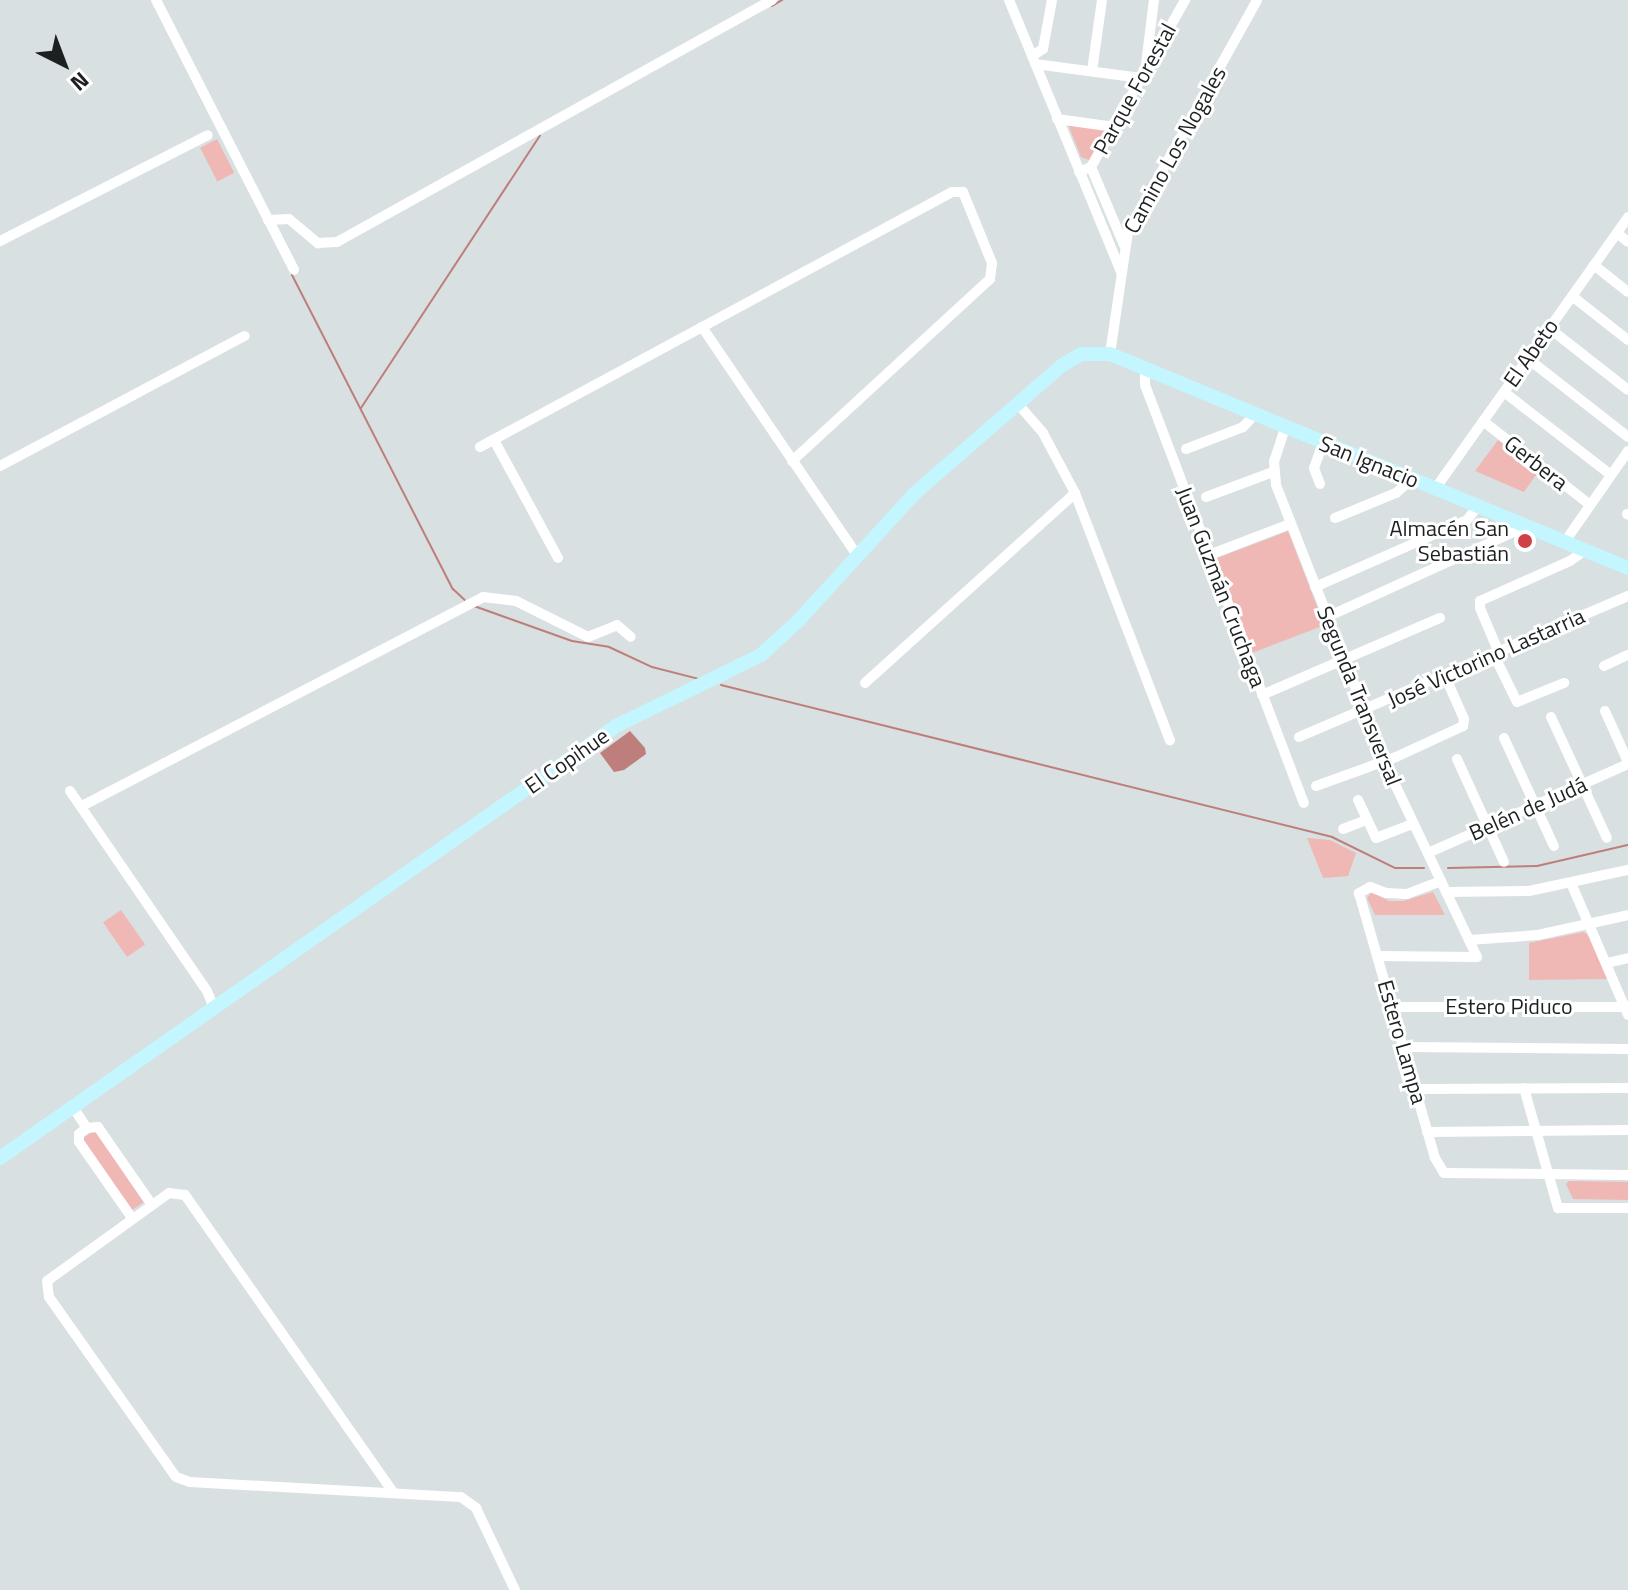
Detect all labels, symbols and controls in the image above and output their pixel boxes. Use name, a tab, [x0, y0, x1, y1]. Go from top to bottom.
street label: Parque Forestal	[1088, 19, 1182, 159]
north arrow	[24, 24, 104, 104]
street label: Camino Los Nogales	[1118, 62, 1232, 238]
text: N	[63, 64, 97, 100]
street label: El Abeto	[1498, 314, 1564, 392]
street label: San Ignacio	[1315, 430, 1423, 494]
street label: Gerbera	[1499, 430, 1573, 496]
street label: Juan Guzmán Cruchaga	[1171, 483, 1271, 691]
place label: Almacén San Sebastián	[1389, 515, 1509, 566]
marker: Almacén San Sebastián	[1516, 532, 1534, 550]
street label: Segunda Transversal	[1311, 603, 1407, 789]
street label: José Victorino Lastarria	[1383, 603, 1589, 713]
street label: El Copihue	[520, 723, 614, 799]
street label: Belén de Judá	[1465, 771, 1591, 847]
street label: Estero Lampa	[1372, 977, 1432, 1107]
street label: Estero Piduco	[1445, 994, 1573, 1020]

